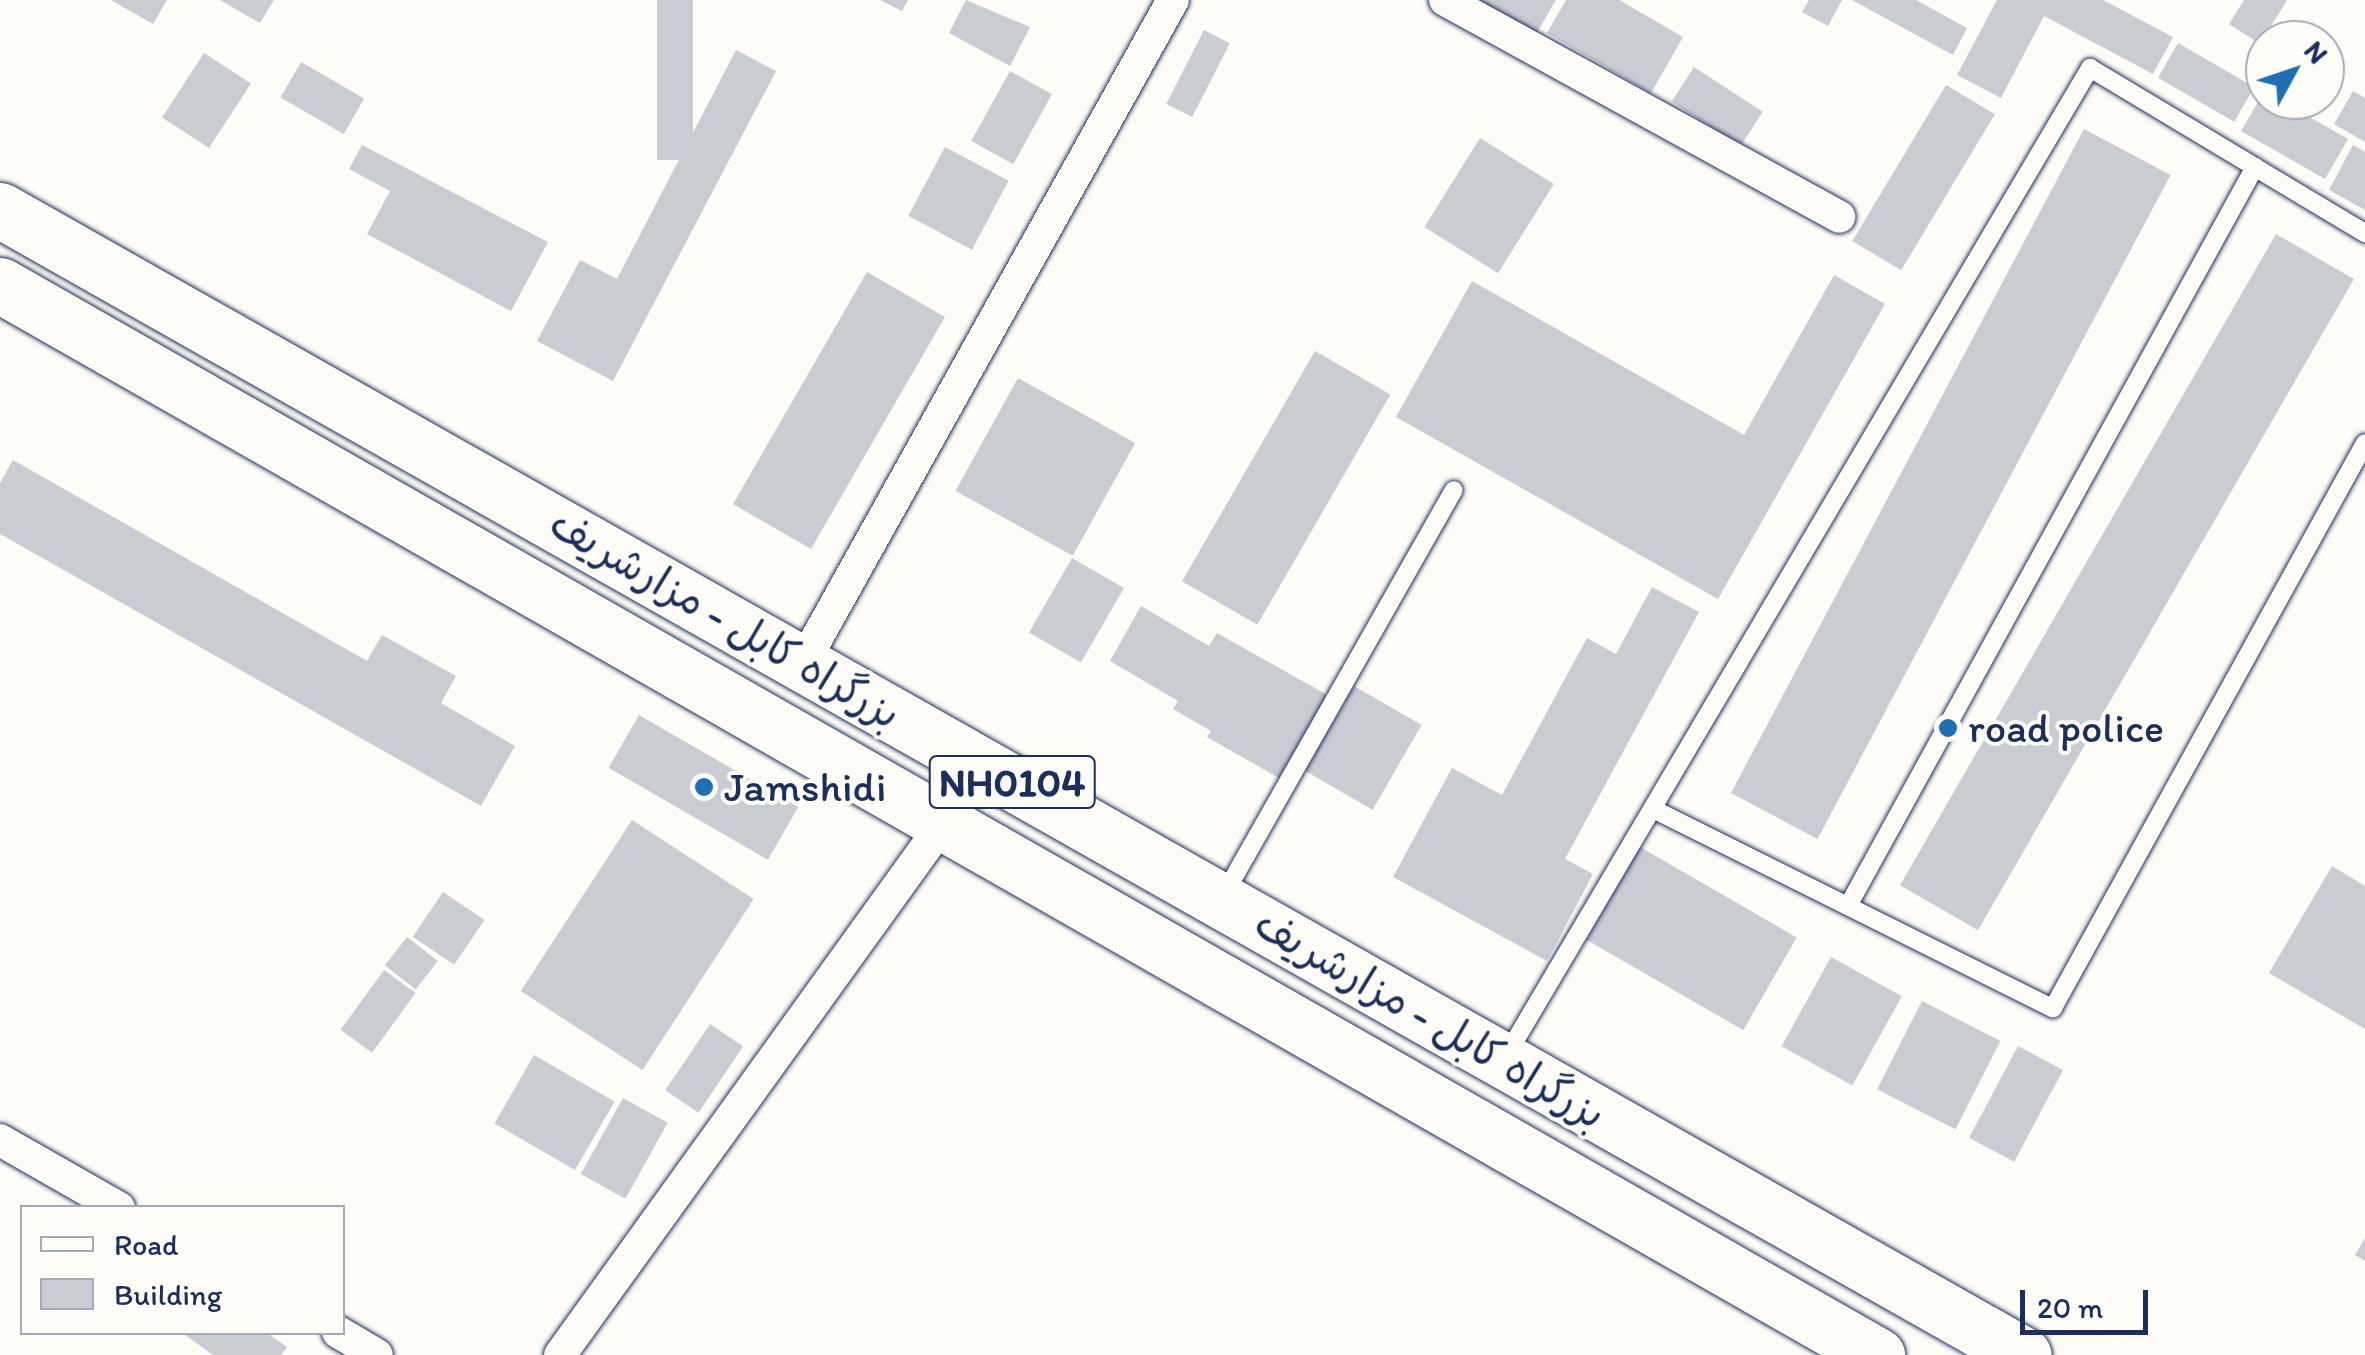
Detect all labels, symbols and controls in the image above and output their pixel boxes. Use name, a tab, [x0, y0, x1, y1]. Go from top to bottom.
north arrow	[2245, 20, 2345, 120]
text: N	[2297, 34, 2336, 70]
street label: بزرگراه کابل - مزارشریف	[541, 498, 909, 740]
place label: road police	[1968, 703, 2165, 753]
marker: road police	[1937, 717, 1959, 739]
road number: NH0104	[927, 747, 1097, 817]
place label: Jamshidi	[724, 762, 886, 812]
marker: Jamshidi	[693, 776, 715, 798]
street label: بزرگراه کابل - مزارشریف	[1246, 898, 1614, 1140]
legend	[20, 1205, 345, 1335]
text: Road	[114, 1226, 179, 1263]
scale bar	[2025, 1270, 2152, 1332]
text: Building	[114, 1276, 222, 1313]
text: 20 m	[2037, 1289, 2103, 1326]

